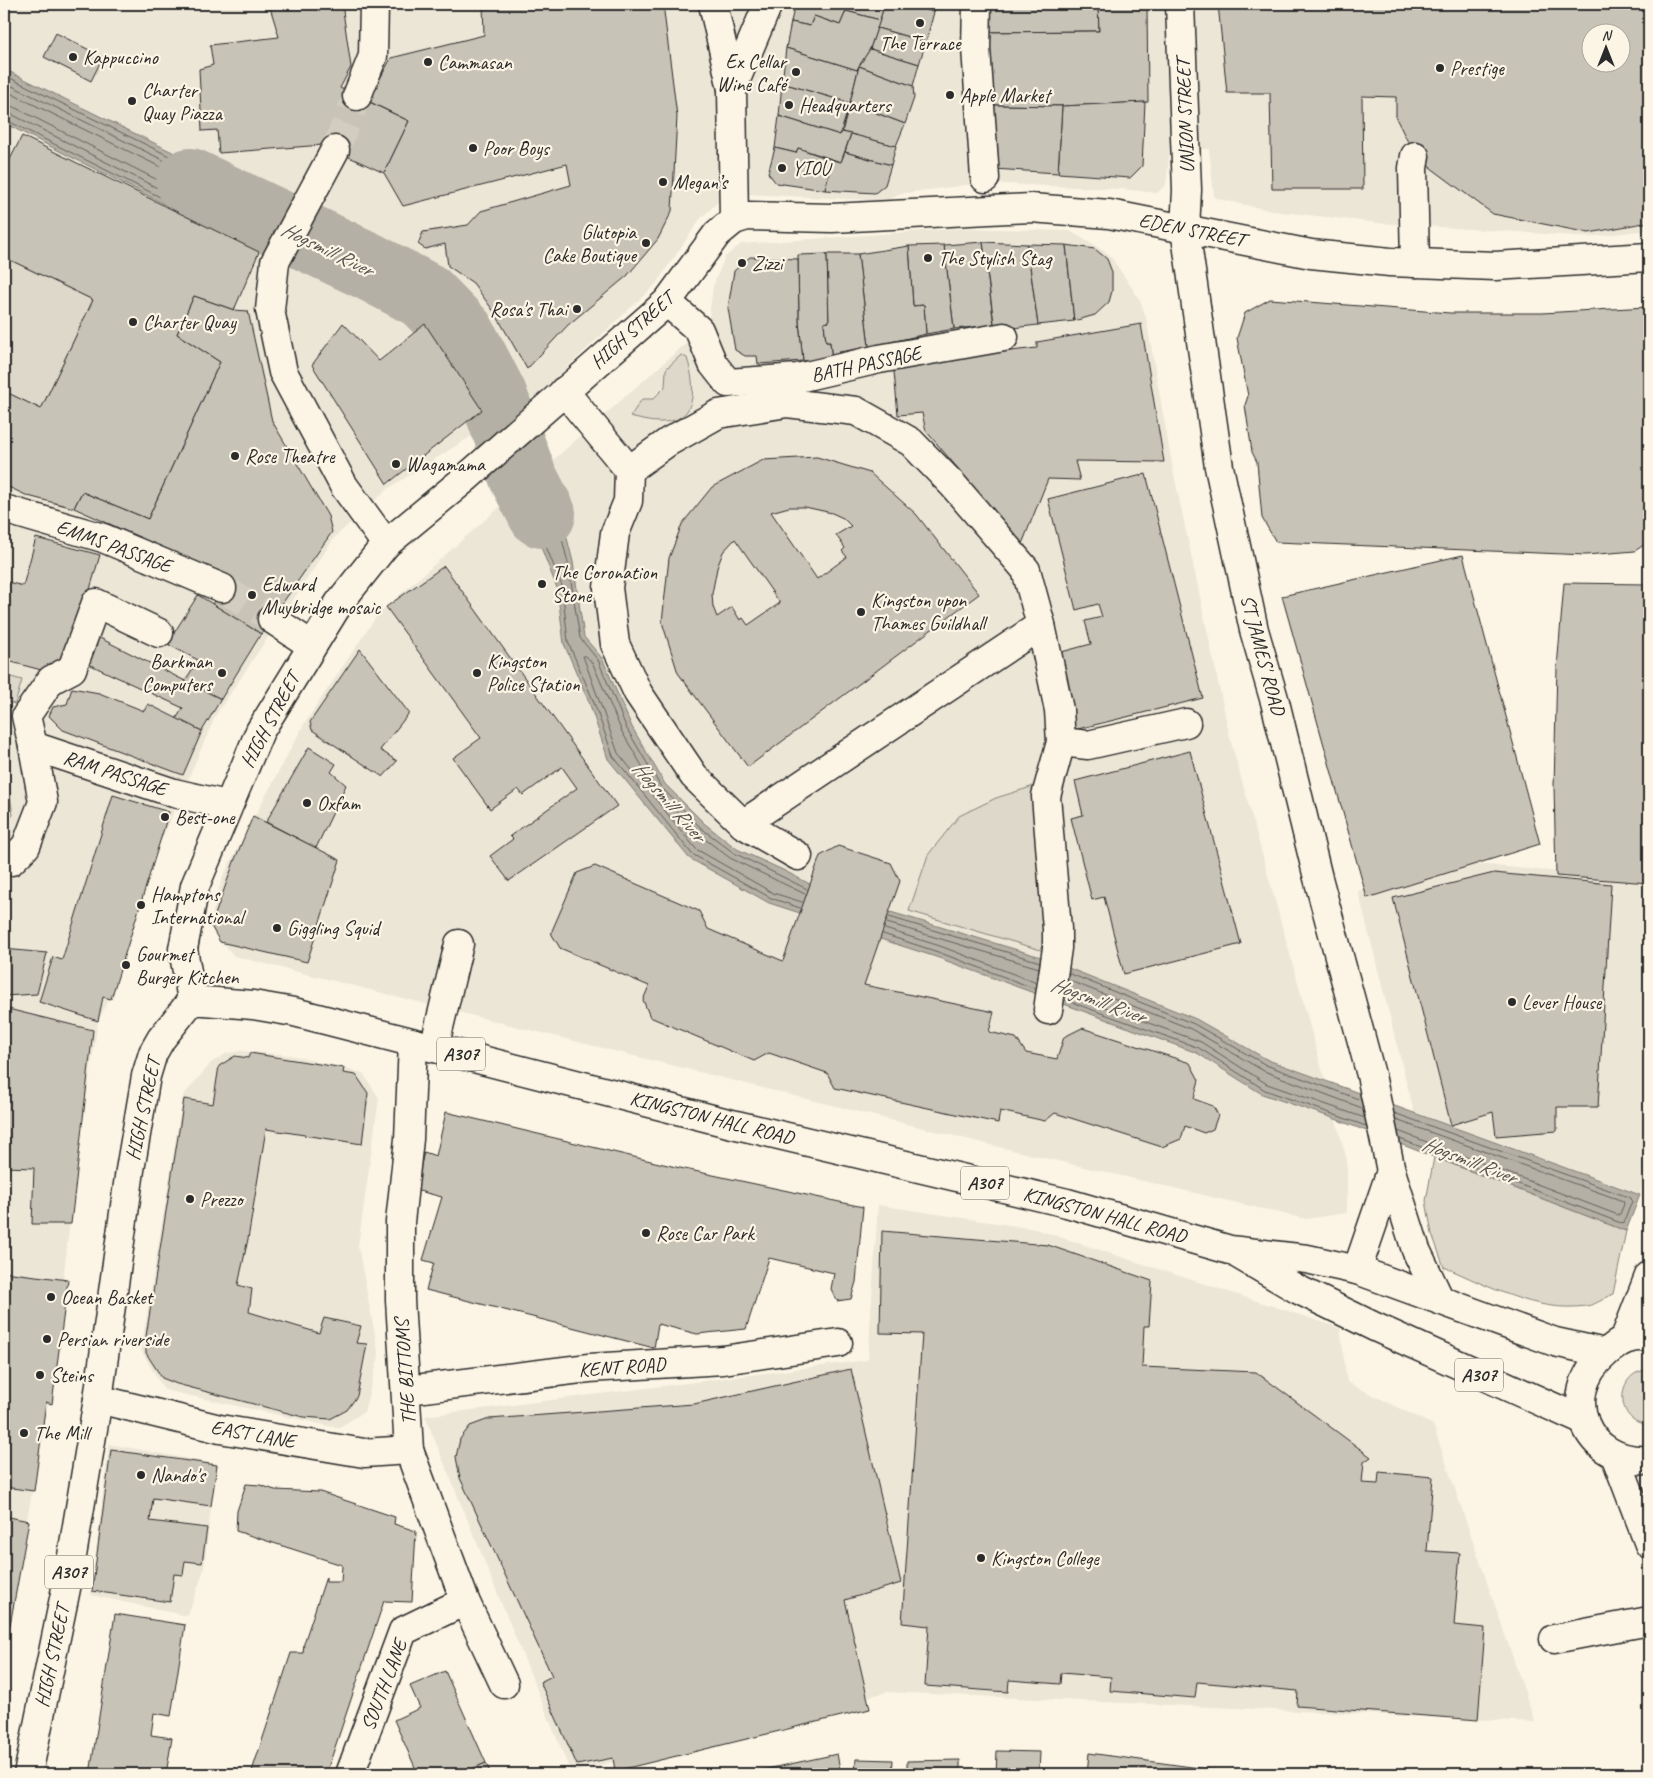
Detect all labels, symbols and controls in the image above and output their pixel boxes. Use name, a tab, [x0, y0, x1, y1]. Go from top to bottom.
marker: The Terrace	[914, 17, 926, 29]
north arrow	[1580, 22, 1630, 72]
text: N	[1602, 27, 1613, 44]
place label: The Terrace	[880, 31, 962, 56]
place label: Kappuccino	[83, 45, 159, 70]
place label: Ex Cellar Wine Café	[717, 49, 789, 97]
place label: Cammasan	[438, 50, 513, 75]
marker: Kappuccino	[67, 51, 79, 63]
street label: UNION STREET	[1170, 53, 1199, 174]
marker: Cammasan	[422, 56, 434, 68]
place label: Prestige	[1450, 56, 1505, 81]
marker: Prestige	[1434, 62, 1446, 74]
marker: Ex Cellar Wine Café	[790, 66, 802, 78]
place label: Charter Quay Piazza	[142, 78, 224, 126]
place label: Apple Market	[960, 83, 1053, 108]
marker: Apple Market	[944, 89, 956, 101]
place label: Headquarters	[799, 93, 893, 118]
marker: Charter Quay Piazza	[126, 95, 138, 107]
marker: Headquarters	[783, 99, 795, 111]
place label: Poor Boys	[483, 136, 551, 161]
marker: Poor Boys	[467, 142, 479, 154]
place label: YIOU	[792, 156, 833, 181]
marker: YIOU	[776, 162, 788, 174]
place label: Megan’s	[673, 170, 729, 195]
marker: Megan’s	[657, 176, 669, 188]
street label: EDEN STREET	[1137, 207, 1252, 253]
water label: Hogsmill River	[277, 216, 381, 284]
place label: Glutopia Cake Boutique	[543, 220, 637, 268]
marker: Glutopia Cake Boutique	[640, 237, 652, 249]
place label: The Stylish Stag	[938, 246, 1053, 271]
place label: Zizzi	[752, 251, 785, 276]
marker: The Stylish Stag	[922, 252, 934, 264]
marker: Zizzi	[736, 257, 748, 269]
street label: HIGH STREET	[585, 283, 682, 374]
place label: Rosa's Thai	[490, 297, 569, 322]
marker: Rosa's Thai	[571, 303, 583, 315]
place label: Charter Quay	[143, 310, 237, 335]
marker: Charter Quay	[127, 316, 139, 328]
street label: BATH PASSAGE	[809, 340, 926, 388]
place label: Rose Theatre	[245, 444, 336, 469]
marker: Rose Theatre	[229, 450, 241, 462]
place label: Wagamama	[406, 452, 486, 477]
marker: Wagamama	[390, 458, 402, 470]
street label: EMMS PASSAGE	[53, 514, 177, 579]
place label: The Coronation Stone	[552, 560, 658, 608]
place label: Edward Muybridge mosaic	[262, 572, 381, 620]
marker: The Coronation Stone	[536, 578, 548, 590]
place label: Kingston upon Thames Guildhall	[871, 588, 989, 636]
marker: Edward Muybridge mosaic	[246, 589, 258, 601]
street label: ST JAMES' ROAD	[1235, 592, 1291, 719]
marker: Kingston upon Thames Guildhall	[855, 606, 867, 618]
place label: Barkman Computers	[142, 649, 214, 697]
place label: Kingston Police Station	[487, 649, 581, 697]
street label: HIGH STREET	[235, 665, 307, 772]
marker: Barkman Computers	[216, 667, 228, 679]
marker: Kingston Police Station	[471, 667, 483, 679]
street label: RAM PASSAGE	[60, 745, 172, 802]
water label: Hogsmill River	[627, 755, 714, 850]
place label: Oxfam	[317, 791, 361, 816]
marker: Oxfam	[301, 797, 313, 809]
place label: Best-one	[175, 805, 236, 830]
marker: Best-one	[159, 811, 171, 823]
place label: Hamptons International	[151, 882, 247, 930]
marker: Hamptons International	[135, 899, 147, 911]
place label: Giggling Squid	[287, 916, 382, 941]
marker: Giggling Squid	[271, 922, 283, 934]
place label: Gourmet Burger Kitchen	[136, 942, 240, 990]
marker: Gourmet Burger Kitchen	[120, 959, 132, 971]
water label: Hogsmill River	[1047, 971, 1153, 1031]
place label: Lever House	[1522, 990, 1603, 1015]
marker: Lever House	[1506, 996, 1518, 1008]
road number: A307	[437, 1038, 485, 1070]
street label: HIGH STREET	[120, 1052, 167, 1163]
street label: KINGSTON HALL ROAD	[628, 1086, 798, 1151]
water label: Hogsmill River	[1418, 1130, 1524, 1191]
road number: A307	[961, 1166, 1009, 1200]
street label: KINGSTON HALL ROAD	[1021, 1181, 1191, 1249]
place label: Prezzo	[200, 1187, 245, 1212]
marker: Prezzo	[184, 1193, 196, 1205]
place label: Rose Car Park	[656, 1221, 755, 1246]
marker: Rose Car Park	[640, 1227, 652, 1239]
place label: Ocean Basket	[61, 1285, 155, 1310]
marker: Ocean Basket	[45, 1291, 57, 1303]
street label: THE BITTOMS	[389, 1314, 421, 1426]
place label: Persian riverside	[57, 1327, 170, 1352]
marker: Persian riverside	[41, 1333, 53, 1345]
street label: KENT ROAD	[578, 1351, 668, 1383]
road number: A307	[1455, 1358, 1503, 1392]
place label: Steins	[50, 1363, 95, 1388]
marker: Steins	[34, 1369, 46, 1381]
street label: EAST LANE	[209, 1414, 299, 1454]
place label: The Mill	[34, 1421, 93, 1446]
marker: The Mill	[18, 1427, 30, 1439]
place label: Nando's	[151, 1463, 207, 1488]
marker: Nando's	[135, 1469, 147, 1481]
place label: Kingston College	[991, 1546, 1100, 1571]
marker: Kingston College	[975, 1552, 987, 1564]
road number: A307	[45, 1555, 93, 1588]
street label: HIGH STREET	[29, 1599, 76, 1710]
street label: SOUTH LANE	[355, 1634, 414, 1734]

